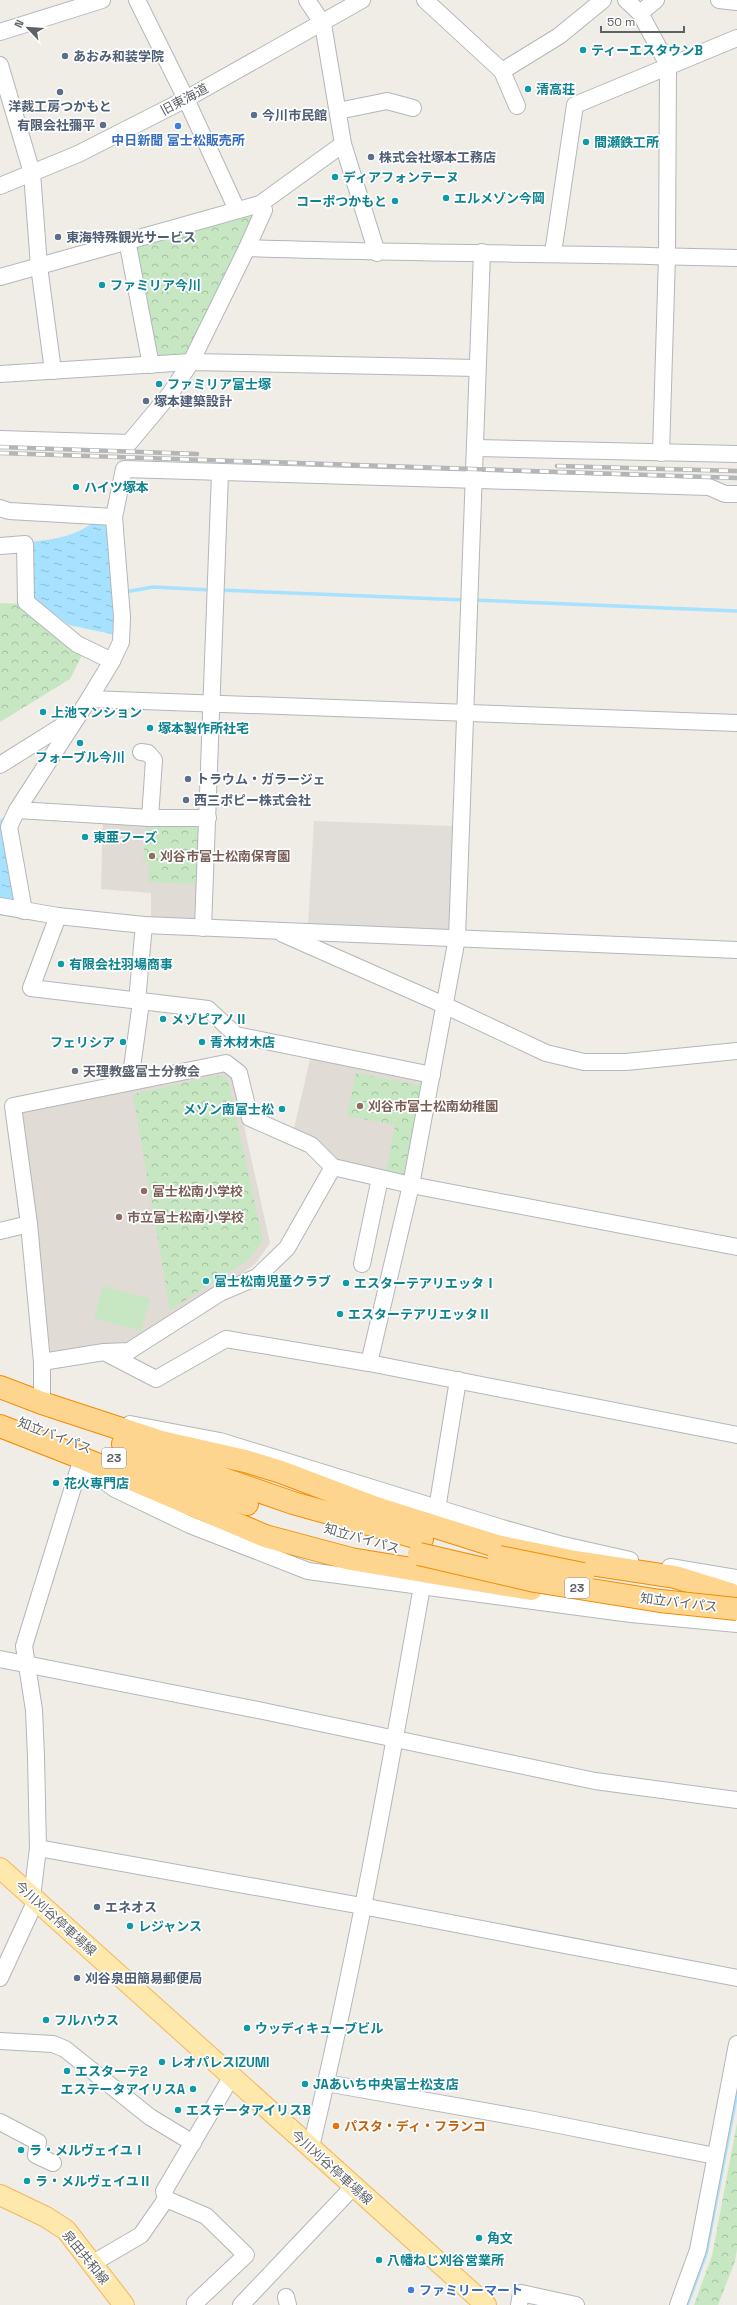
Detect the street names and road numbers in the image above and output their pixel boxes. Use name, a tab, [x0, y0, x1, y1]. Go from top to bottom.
street label: 旧東海道	[157, 80, 211, 119]
street label: 知立バイパス	[15, 1414, 94, 1457]
road number: 23	[102, 1448, 126, 1468]
street label: 知立バイパス	[322, 1520, 402, 1557]
road number: 23	[565, 1578, 589, 1598]
street label: 知立バイパス	[639, 1589, 719, 1616]
street label: 今川刈谷停車場線	[11, 1877, 100, 1959]
street label: 今川刈谷停車場線	[287, 2126, 376, 2208]
street label: 泉田共和線	[59, 2227, 113, 2288]

